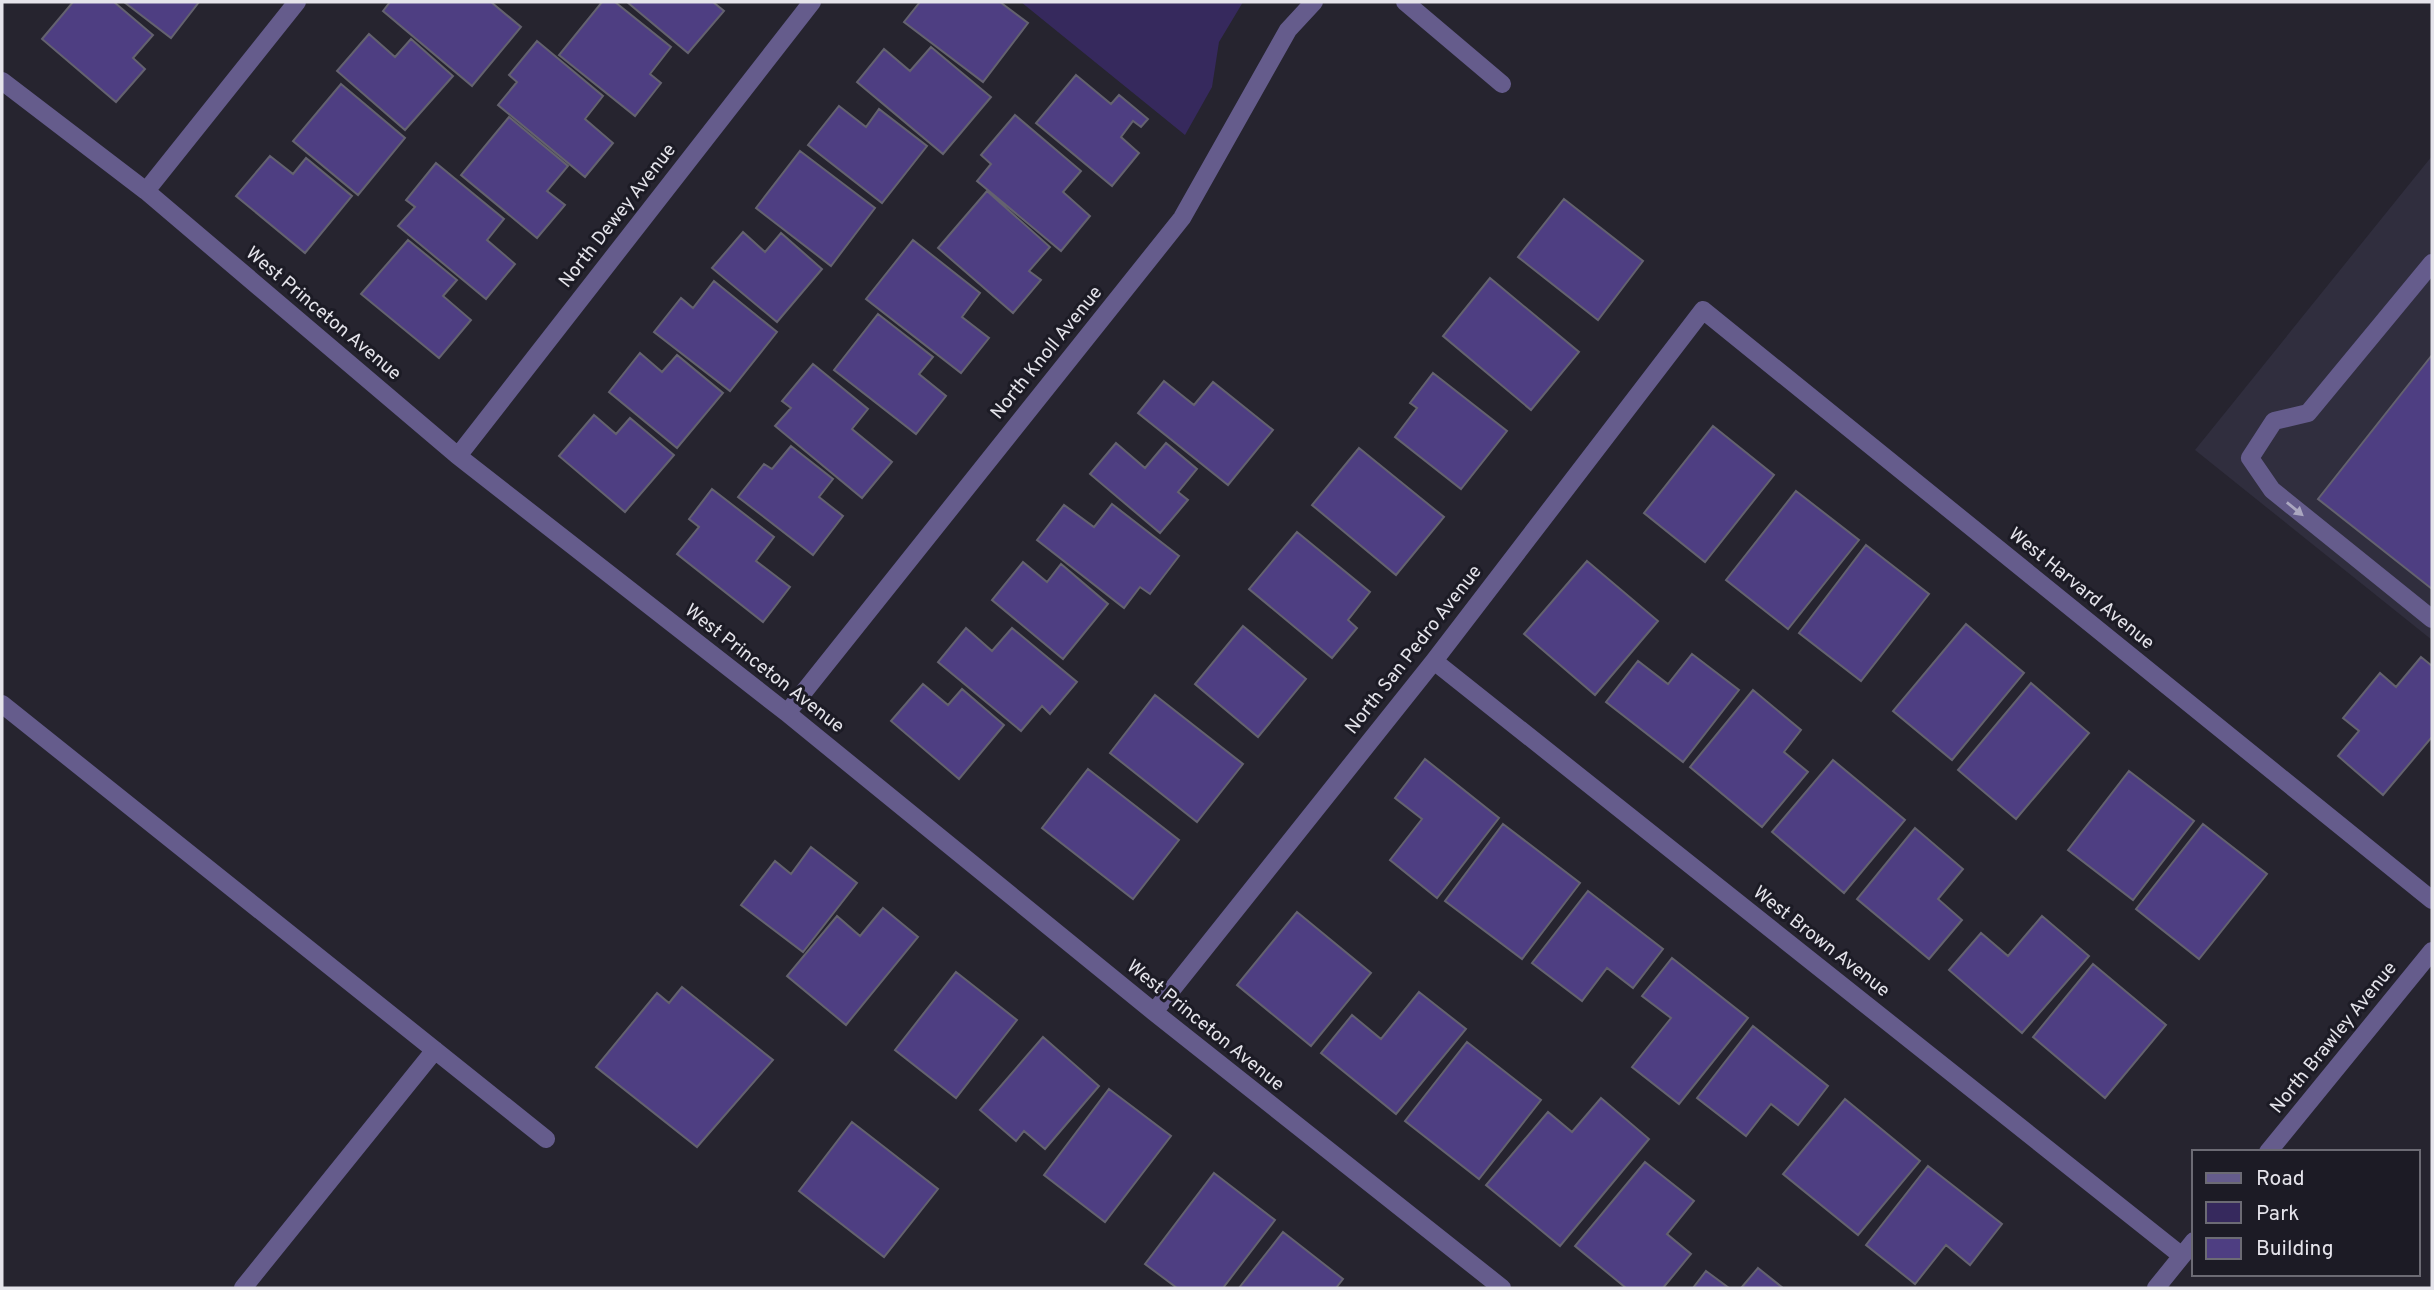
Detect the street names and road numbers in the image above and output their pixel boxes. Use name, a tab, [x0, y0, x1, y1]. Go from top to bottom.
street label: North Dewey Avenue	[554, 139, 682, 293]
street label: West Princeton Avenue	[240, 242, 406, 386]
street label: North Knoll Avenue	[986, 281, 1108, 425]
street label: West Harvard Avenue	[2003, 523, 2159, 655]
street label: North San Pedro Avenue	[1340, 560, 1488, 740]
street label: West Princeton Avenue	[679, 599, 849, 739]
street label: West Brown Avenue	[1748, 881, 1894, 1003]
street label: West Princeton Avenue	[1121, 955, 1289, 1097]
street label: North Brawley Avenue	[2265, 957, 2403, 1119]

